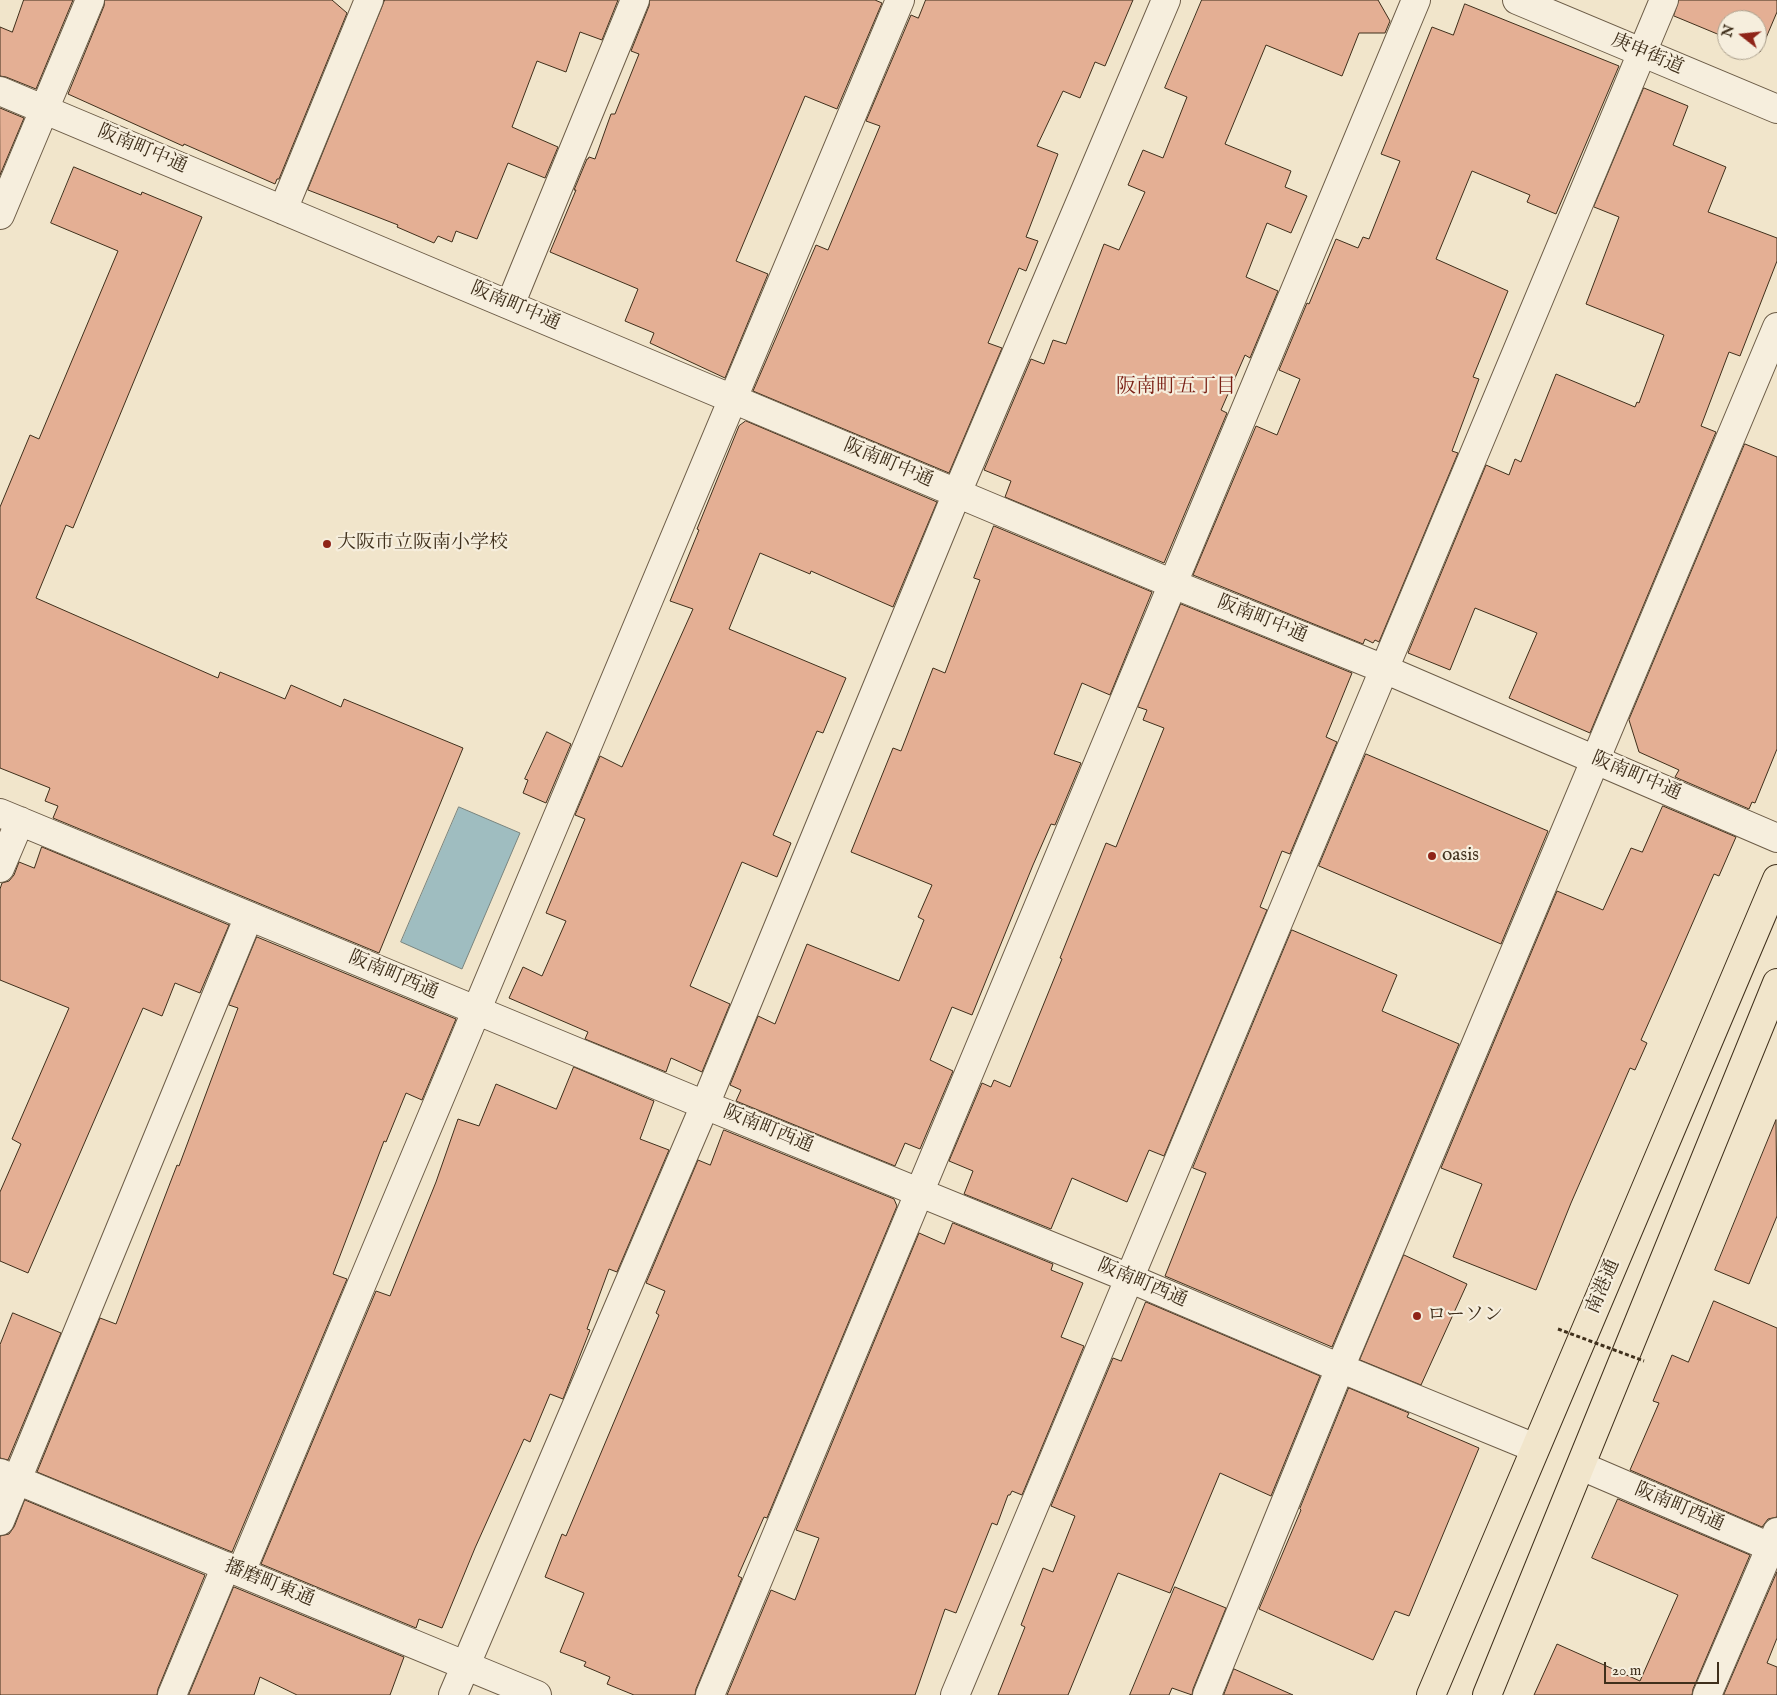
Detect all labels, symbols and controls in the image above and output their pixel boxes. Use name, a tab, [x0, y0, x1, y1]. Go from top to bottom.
north arrow	[1717, 10, 1767, 60]
text: N	[1718, 23, 1739, 39]
street label: 庚申街道	[1608, 30, 1686, 80]
street label: 阪南町中通	[94, 121, 190, 179]
street label: 阪南町中通	[467, 278, 563, 336]
district label: 阪南町五丁目	[1116, 376, 1236, 400]
street label: 阪南町中通	[840, 435, 936, 493]
place label: 大阪市立阪南小学校	[337, 533, 508, 555]
marker: 大阪市立阪南小学校	[321, 538, 333, 550]
street label: 阪南町中通	[1214, 592, 1310, 648]
street label: 阪南町中通	[1588, 748, 1684, 806]
place label: oasis	[1442, 845, 1479, 867]
marker: oasis	[1426, 850, 1438, 862]
street label: 阪南町西通	[345, 947, 441, 1005]
street label: 阪南町西通	[720, 1102, 816, 1158]
street label: 阪南町西通	[1094, 1255, 1190, 1313]
street label: 南港通	[1582, 1256, 1626, 1318]
place label: ローソン	[1427, 1305, 1503, 1327]
marker: ローソン	[1411, 1310, 1423, 1322]
street label: 阪南町西通	[1631, 1479, 1727, 1537]
street label: 播磨町東通	[221, 1556, 317, 1612]
scale bar	[1607, 1652, 1722, 1684]
text: 20 m	[1612, 1661, 1641, 1680]

